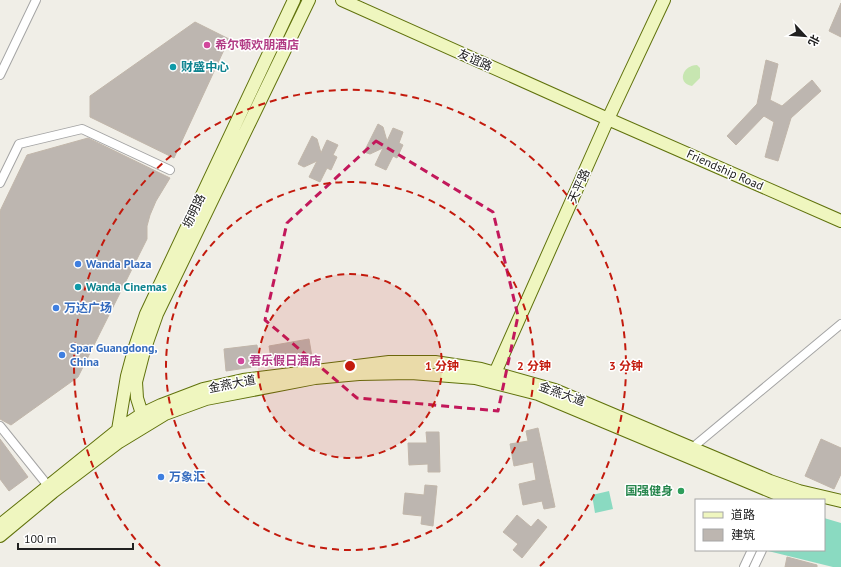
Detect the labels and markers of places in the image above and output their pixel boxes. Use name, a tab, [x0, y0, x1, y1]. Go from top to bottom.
place label: 希尔顿欢朋酒店	[215, 37, 299, 52]
marker: 希尔顿欢朋酒店	[202, 40, 212, 50]
place label: 财盛中心	[181, 59, 229, 74]
marker: 财盛中心	[168, 62, 178, 72]
place label: Wanda Plaza	[86, 256, 152, 271]
marker: Wanda Plaza	[73, 259, 83, 269]
place label: Wanda Cinemas	[86, 279, 167, 294]
marker: Wanda Cinemas	[73, 282, 83, 292]
place label: 万达广场	[64, 300, 112, 315]
marker: 万达广场	[51, 303, 61, 313]
place label: Spar Guangdong, China	[70, 340, 157, 369]
marker: Spar Guangdong, China	[57, 350, 67, 360]
place label: 君乐假日酒店	[249, 353, 321, 368]
marker: 君乐假日酒店	[236, 356, 246, 366]
centre of rings	[343, 359, 357, 373]
place label: 万象汇	[169, 469, 205, 484]
marker: 万象汇	[156, 472, 166, 482]
place label: 国强健身	[625, 483, 673, 498]
marker: 国强健身	[676, 486, 686, 496]

